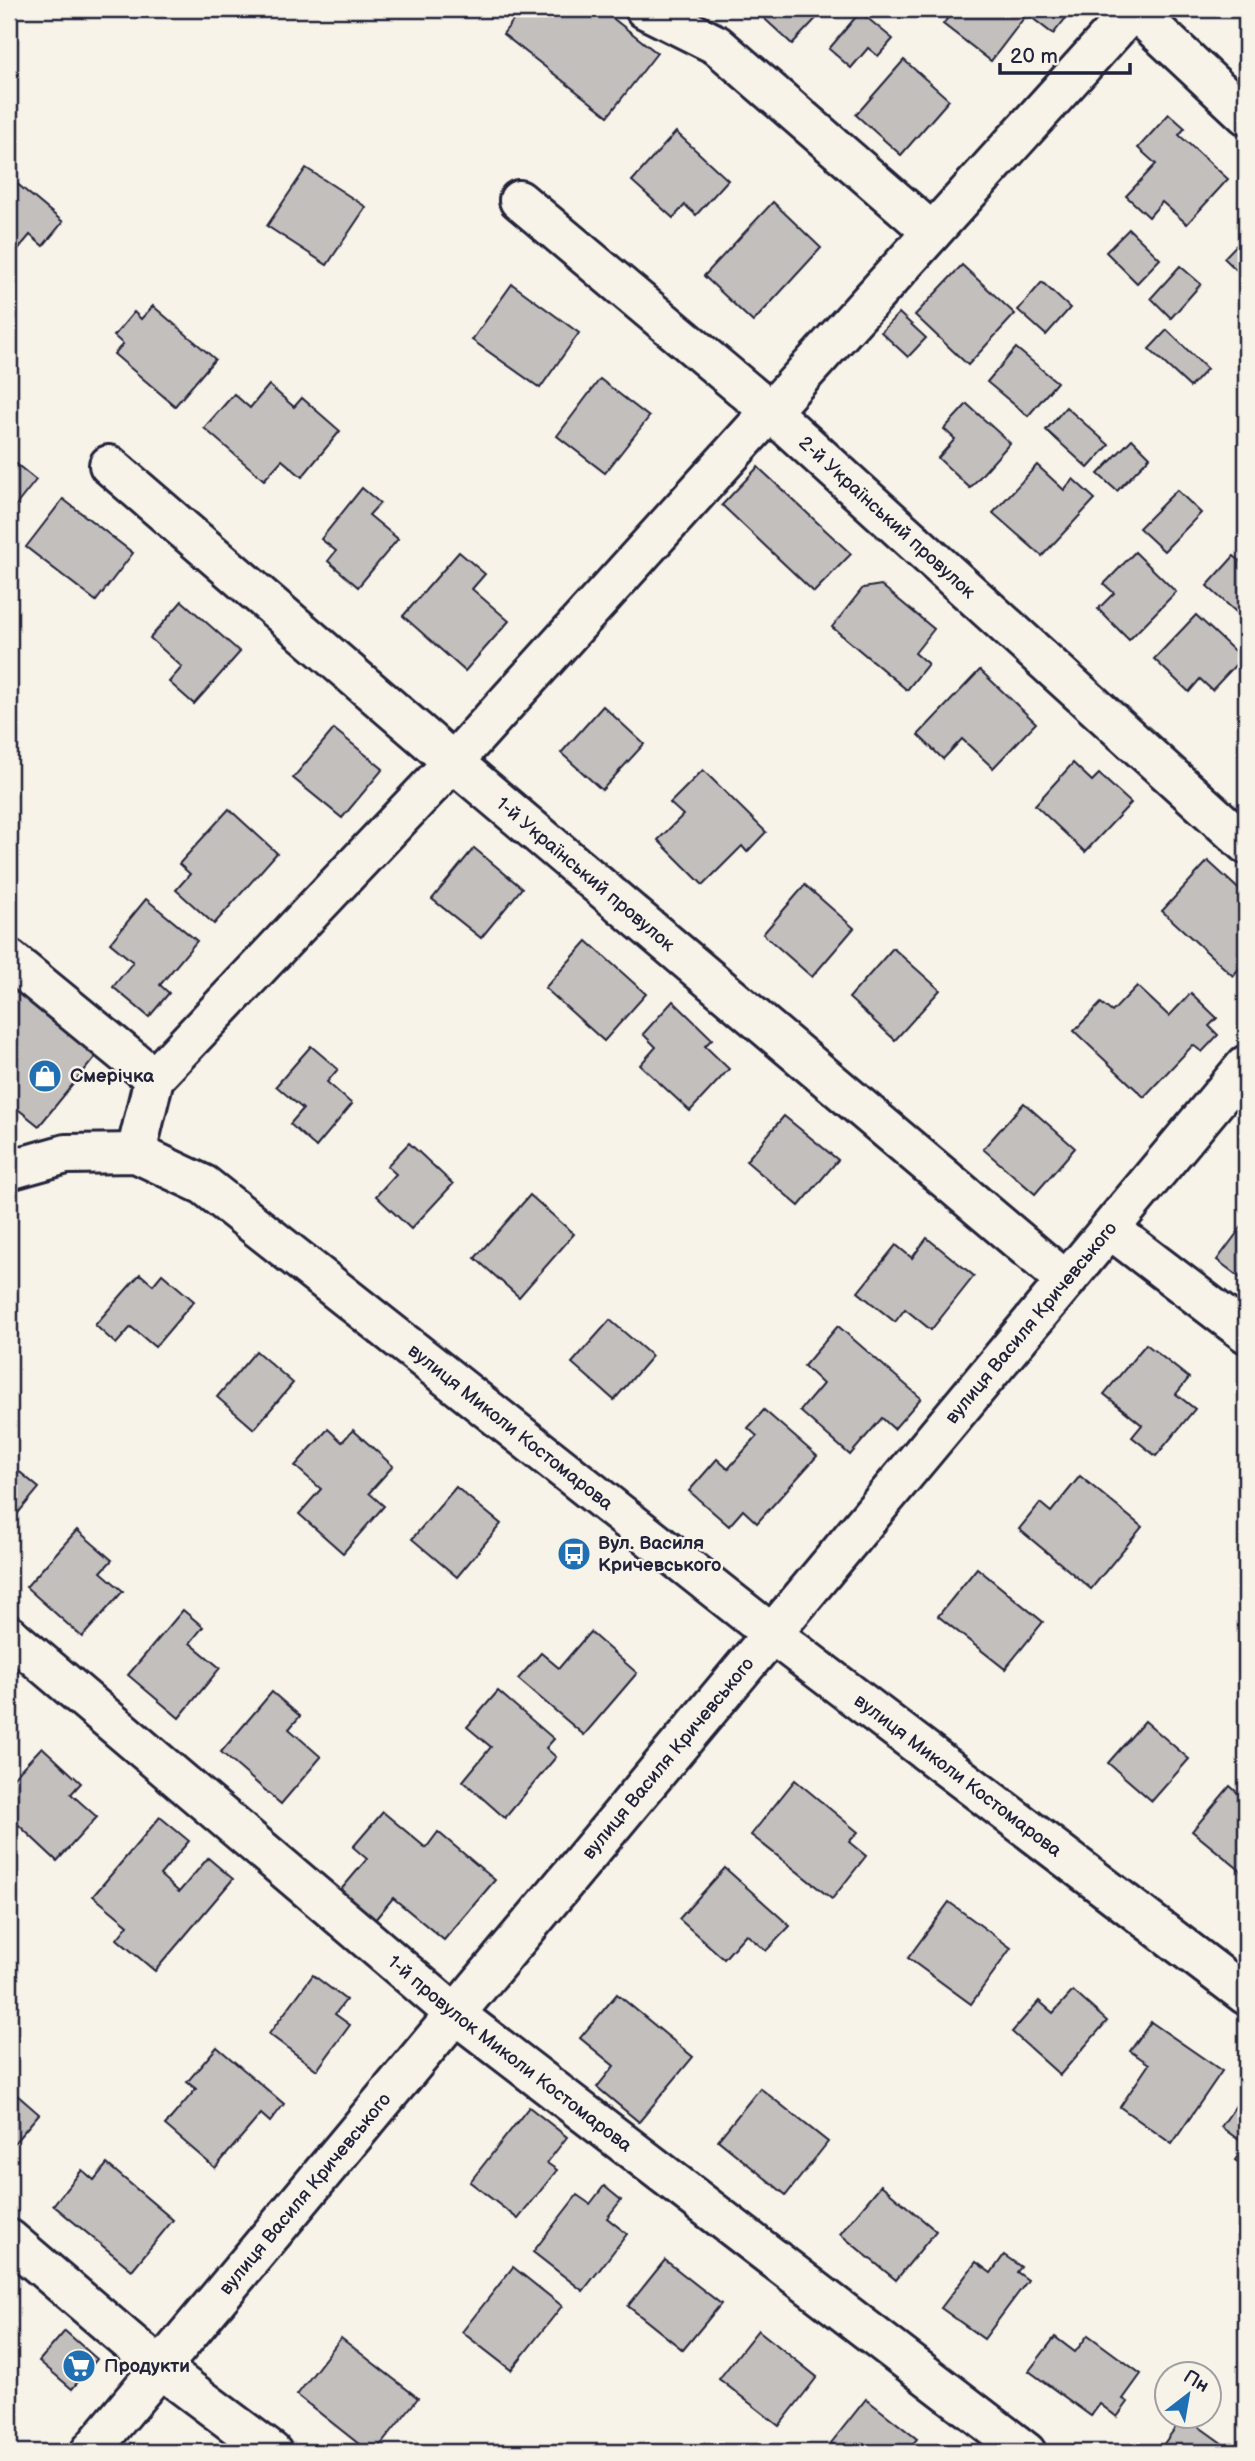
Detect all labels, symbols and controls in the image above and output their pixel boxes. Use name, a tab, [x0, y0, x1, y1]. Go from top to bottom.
scale bar	[1000, 32, 1129, 76]
text: 20 m	[1010, 44, 1058, 69]
street label: 2-й Український провулок	[794, 431, 980, 603]
street label: 1-й Український провулок	[491, 792, 679, 956]
shop icon: Смерічка	[26, 1057, 64, 1095]
place label: Смерічка	[70, 1065, 155, 1088]
street label: вулиця Василя Кричевського	[940, 1217, 1122, 1428]
street label: вулиця Миколи Костомарова	[403, 1339, 618, 1515]
place label: Вул. Василя Кричевського	[598, 1532, 721, 1577]
bus stop icon: Вул. Василя Кричевського	[555, 1535, 593, 1573]
street label: вулиця Василя Кричевського	[577, 1653, 759, 1864]
street label: вулиця Миколи Костомарова	[849, 1689, 1066, 1862]
street label: 1-й провулок Миколи Костомарова	[383, 1950, 637, 2157]
street label: вулиця Василя Кричевського	[214, 2088, 396, 2300]
supermarket icon: Продукти	[60, 2347, 98, 2385]
place label: Продукти	[104, 2355, 190, 2378]
north arrow	[1154, 2360, 1224, 2430]
text: Пн	[1179, 2365, 1213, 2398]

